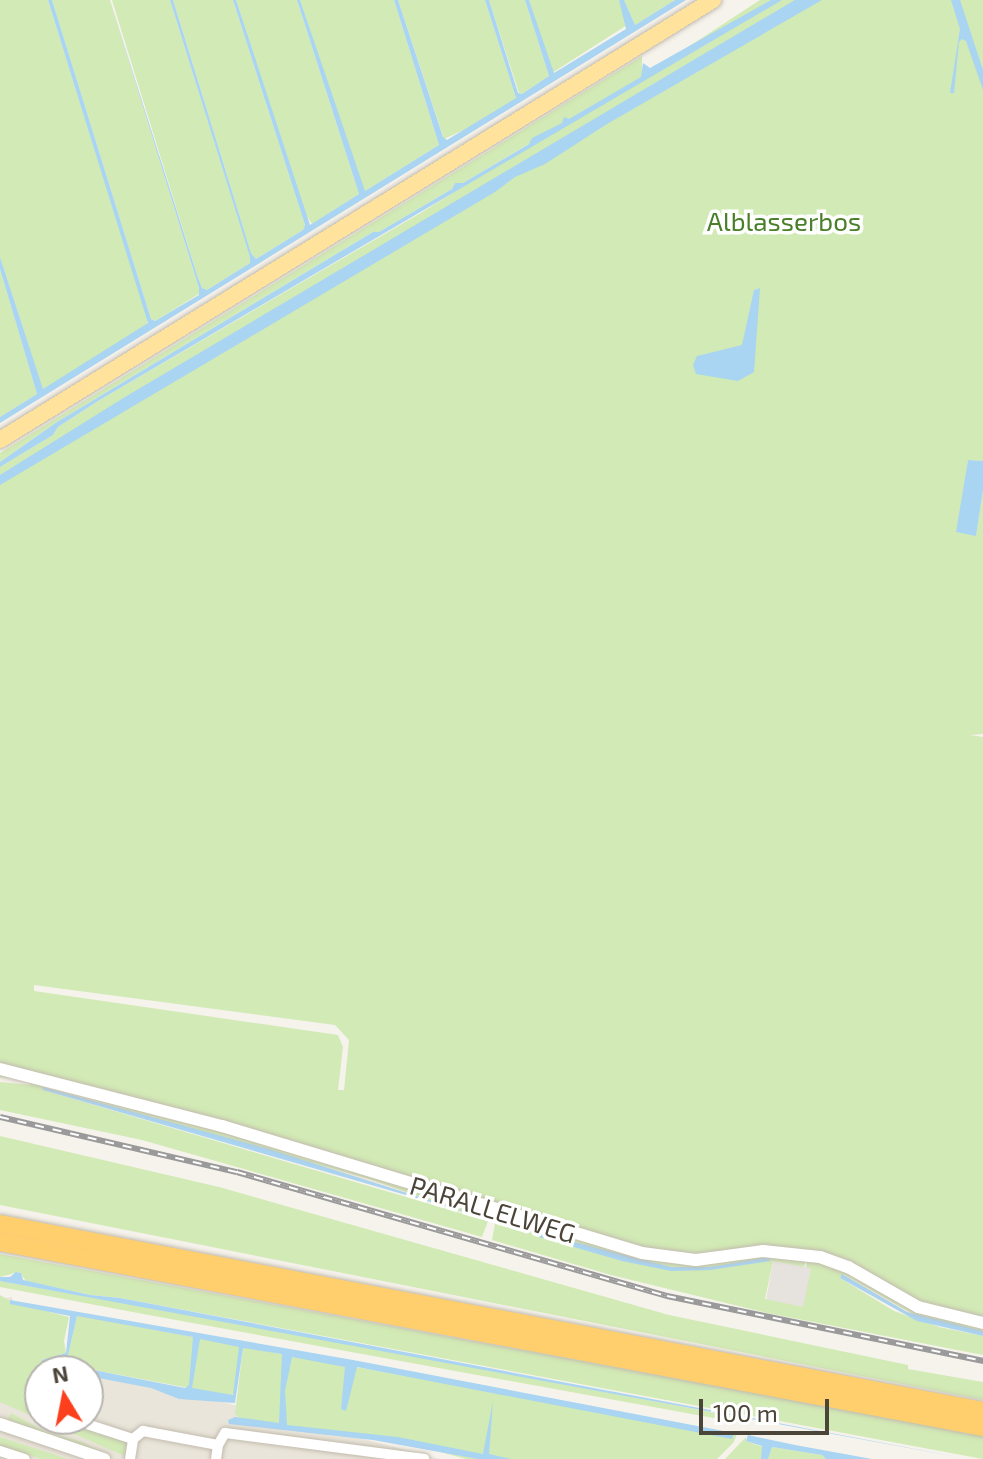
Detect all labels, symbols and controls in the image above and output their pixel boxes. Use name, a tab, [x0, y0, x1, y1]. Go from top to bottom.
park label: Alblasserbos	[707, 205, 861, 237]
street label: PARALLELWEG	[406, 1169, 580, 1249]
north arrow	[24, 1355, 104, 1435]
text: N	[50, 1359, 70, 1388]
scale bar	[703, 1383, 833, 1433]
text: 100 m	[713, 1398, 778, 1427]

